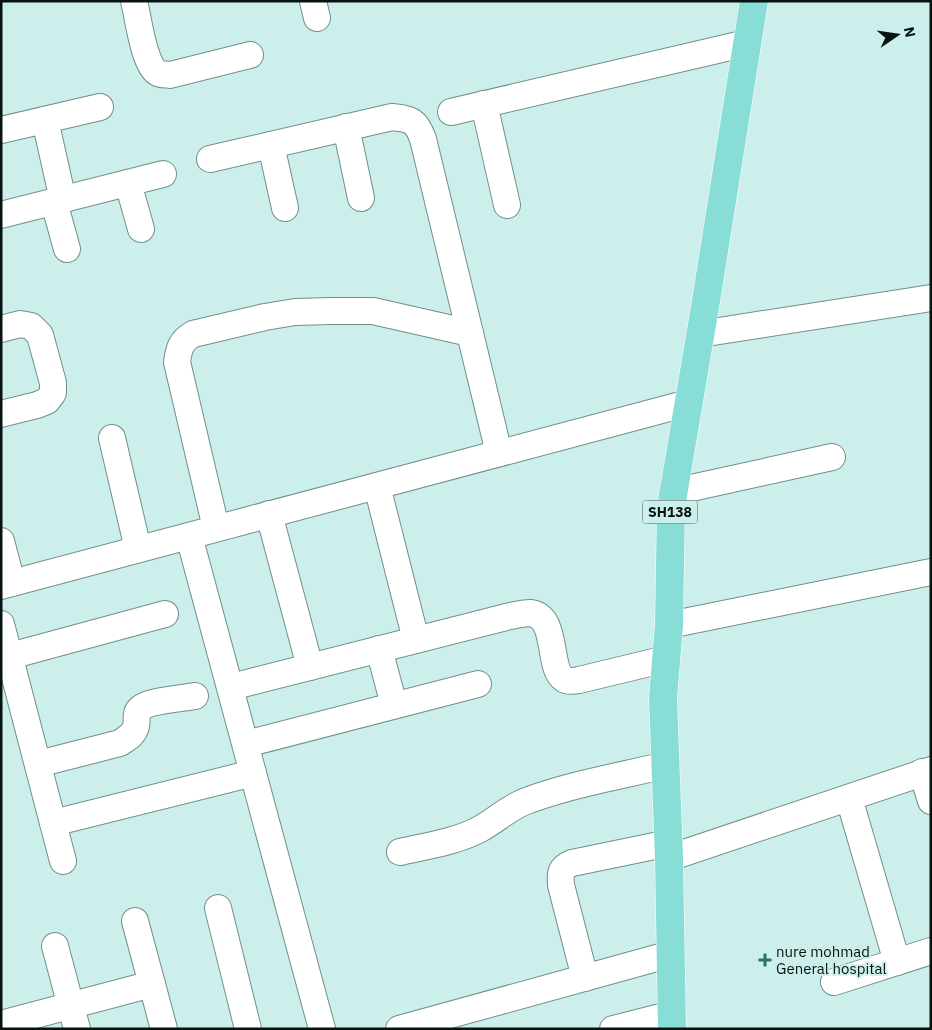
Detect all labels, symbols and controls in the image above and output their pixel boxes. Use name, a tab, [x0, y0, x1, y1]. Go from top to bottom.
north arrow	[872, 10, 922, 60]
text: N	[900, 25, 920, 39]
road number: SH138	[642, 501, 698, 524]
place label: nure mohmad General hospital	[776, 942, 887, 978]
marker: nure mohmad General hospital	[758, 953, 772, 967]

